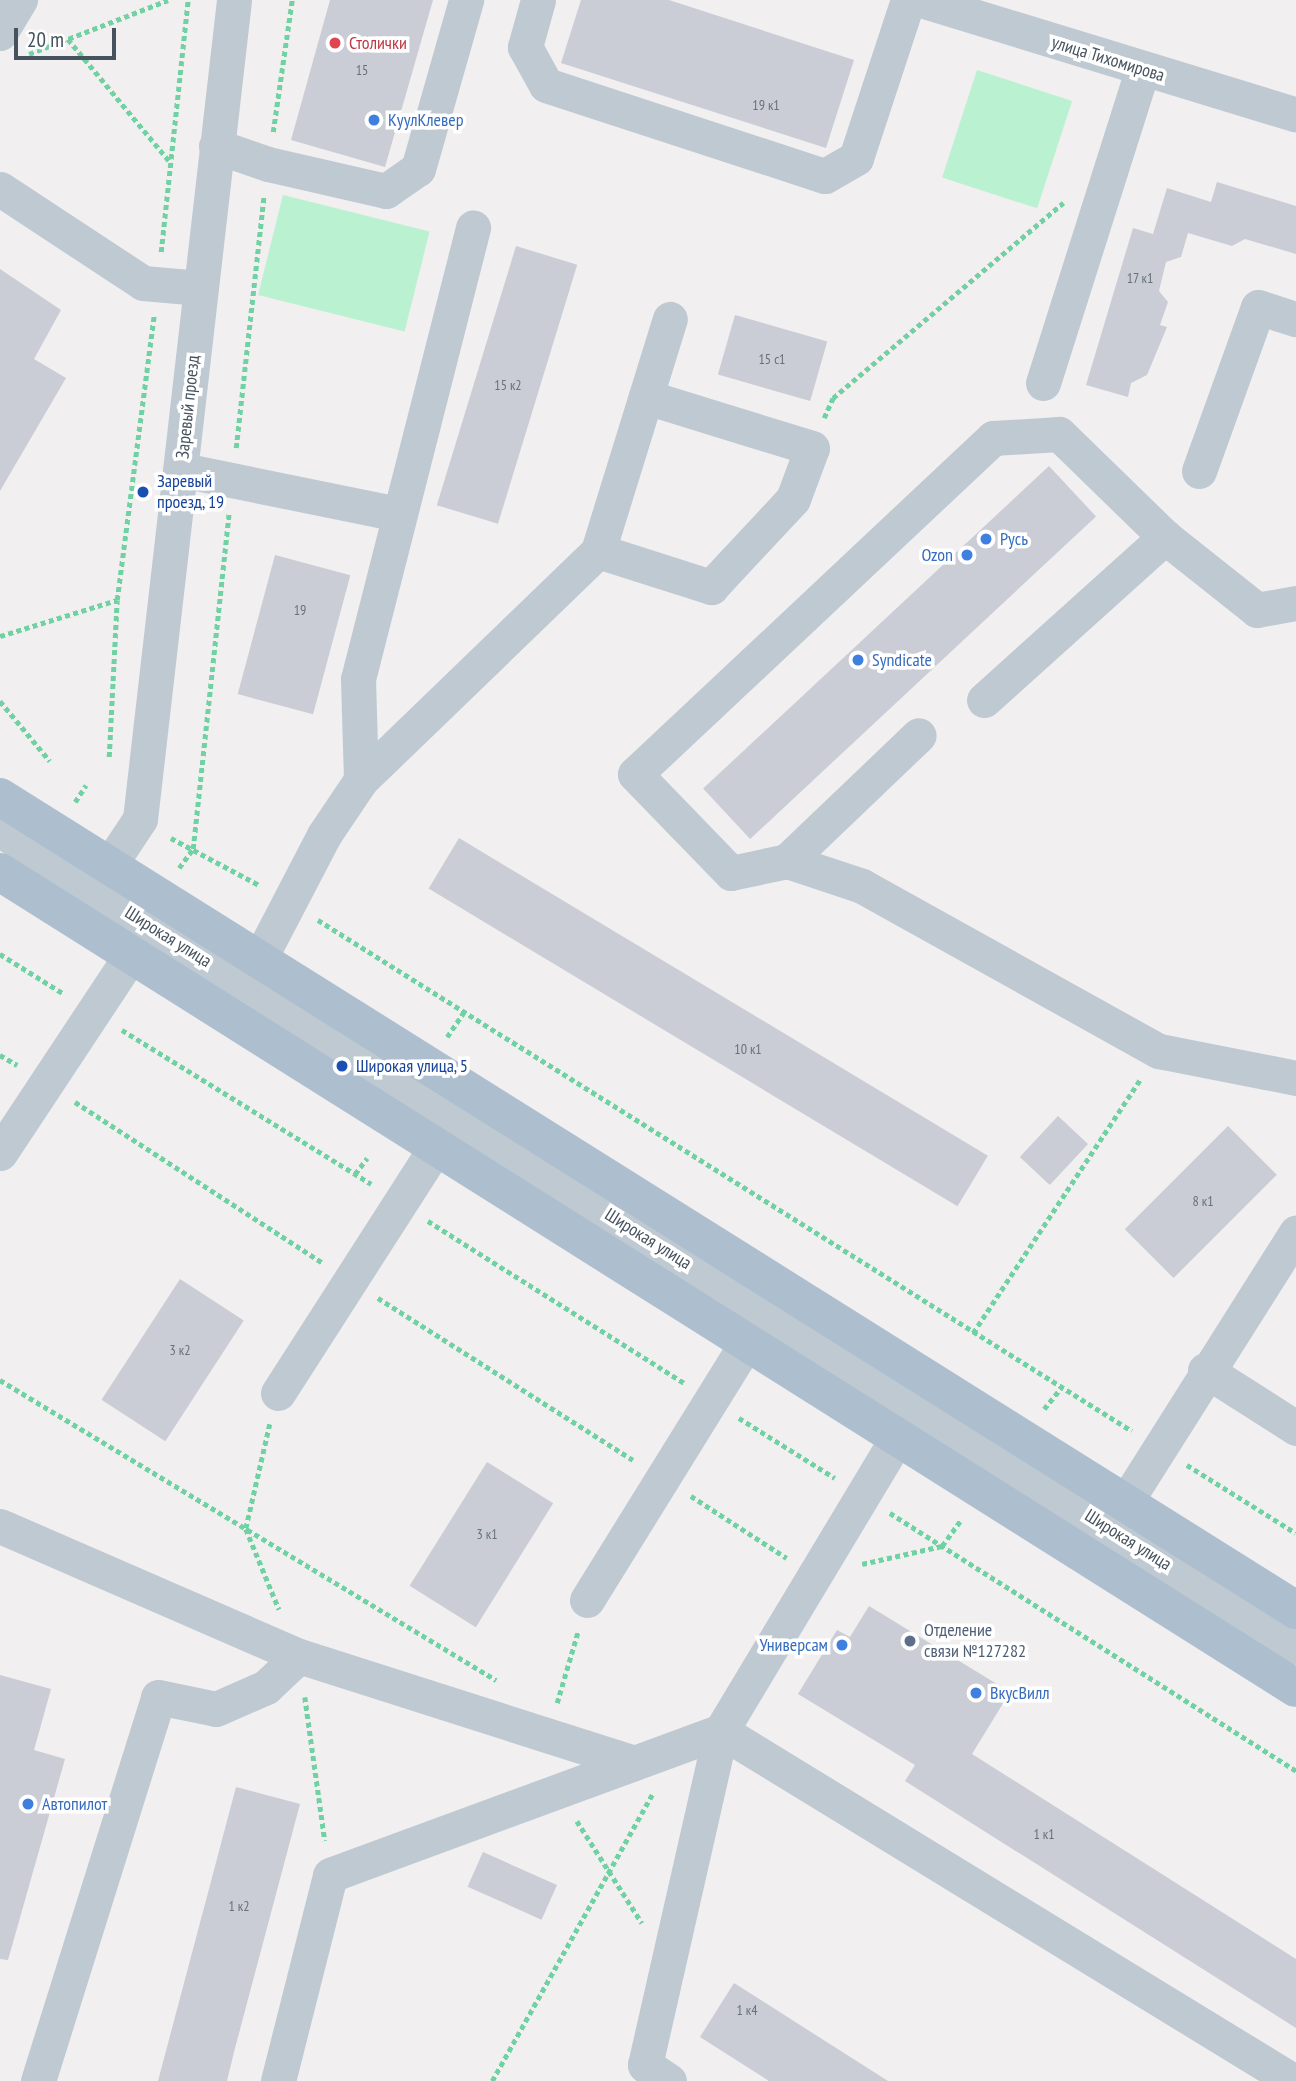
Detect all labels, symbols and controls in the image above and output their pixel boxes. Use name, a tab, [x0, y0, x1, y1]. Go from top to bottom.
scale bar	[18, 14, 119, 58]
text: 20 m	[27, 26, 64, 53]
place label: Столички	[349, 32, 407, 54]
street label: улица Тихомирова	[1049, 32, 1167, 86]
marker: Столички	[327, 35, 343, 51]
house number: 15	[356, 62, 368, 78]
house number: 19 к1	[752, 97, 780, 113]
place label: КуулКлевер	[388, 109, 464, 131]
marker: КуулКлевер	[366, 112, 382, 128]
house number: 17 к1	[1126, 270, 1154, 286]
house number: 15 с1	[759, 351, 785, 367]
street label: Заревый проезд	[172, 354, 204, 460]
house number: 15 к2	[494, 377, 522, 393]
place label: Заревый проезд, 19	[157, 471, 225, 514]
marker: Заревый проезд, 19	[135, 484, 151, 500]
place label: Русь	[1000, 528, 1028, 550]
marker: Русь	[978, 531, 994, 547]
place label: Ozon	[921, 544, 953, 566]
marker: Ozon	[959, 547, 975, 563]
house number: 19	[294, 602, 306, 618]
place label: Syndicate	[872, 649, 932, 671]
marker: Syndicate	[850, 652, 866, 668]
street label: Широкая улица	[121, 902, 215, 972]
house number: 10 к1	[734, 1041, 762, 1057]
place label: Широкая улица, 5	[356, 1055, 469, 1077]
marker: Широкая улица, 5	[334, 1058, 350, 1074]
house number: 8 к1	[1193, 1193, 1213, 1209]
street label: Широкая улица	[601, 1204, 695, 1274]
house number: 3 к2	[170, 1342, 190, 1358]
street label: Широкая улица	[1081, 1505, 1175, 1575]
house number: 3 к1	[477, 1526, 497, 1542]
place label: Отделение связи №127282	[924, 1620, 1026, 1662]
marker: Отделение связи №127282	[902, 1633, 918, 1649]
place label: Универсам	[759, 1634, 828, 1656]
marker: Универсам	[834, 1637, 850, 1653]
place label: ВкусВилл	[990, 1682, 1050, 1704]
marker: ВкусВилл	[968, 1685, 984, 1701]
place label: Автопилот	[42, 1793, 107, 1815]
marker: Автопилот	[20, 1796, 36, 1812]
house number: 1 к1	[1034, 1826, 1054, 1842]
house number: 1 к2	[229, 1898, 249, 1914]
house number: 1 к4	[737, 2002, 757, 2018]

